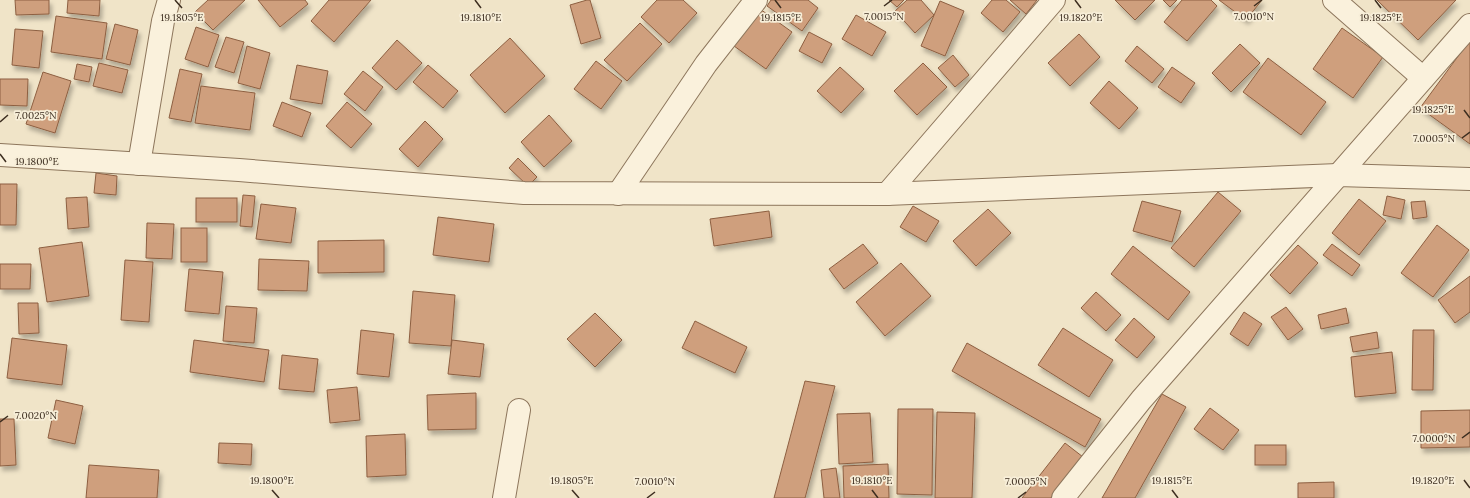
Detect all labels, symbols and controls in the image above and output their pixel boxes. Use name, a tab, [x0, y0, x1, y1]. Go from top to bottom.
text: 7.0015°N	[864, 10, 904, 23]
text: 7.0010°N	[1234, 10, 1275, 23]
text: 19.1805°E	[161, 11, 203, 24]
text: 19.1810°E	[460, 11, 502, 24]
text: 19.1815°E	[761, 11, 801, 24]
text: 19.1820°E	[1060, 11, 1102, 24]
text: 19.1825°E	[1360, 11, 1402, 24]
text: 19.1825°E	[1412, 103, 1454, 116]
text: 7.0025°N	[15, 109, 57, 122]
text: 7.0005°N	[1413, 132, 1455, 145]
text: 19.1800°E	[15, 155, 59, 168]
text: 7.0020°N	[15, 409, 57, 422]
text: 7.0000°N	[1413, 432, 1456, 445]
text: 19.1800°E	[250, 474, 294, 487]
text: 19.1805°E	[551, 474, 593, 487]
text: 19.1810°E	[851, 474, 893, 487]
text: 19.1815°E	[1152, 474, 1192, 487]
text: 19.1820°E	[1412, 474, 1454, 487]
text: 7.0010°N	[635, 475, 676, 488]
text: 7.0005°N	[1005, 475, 1047, 488]

